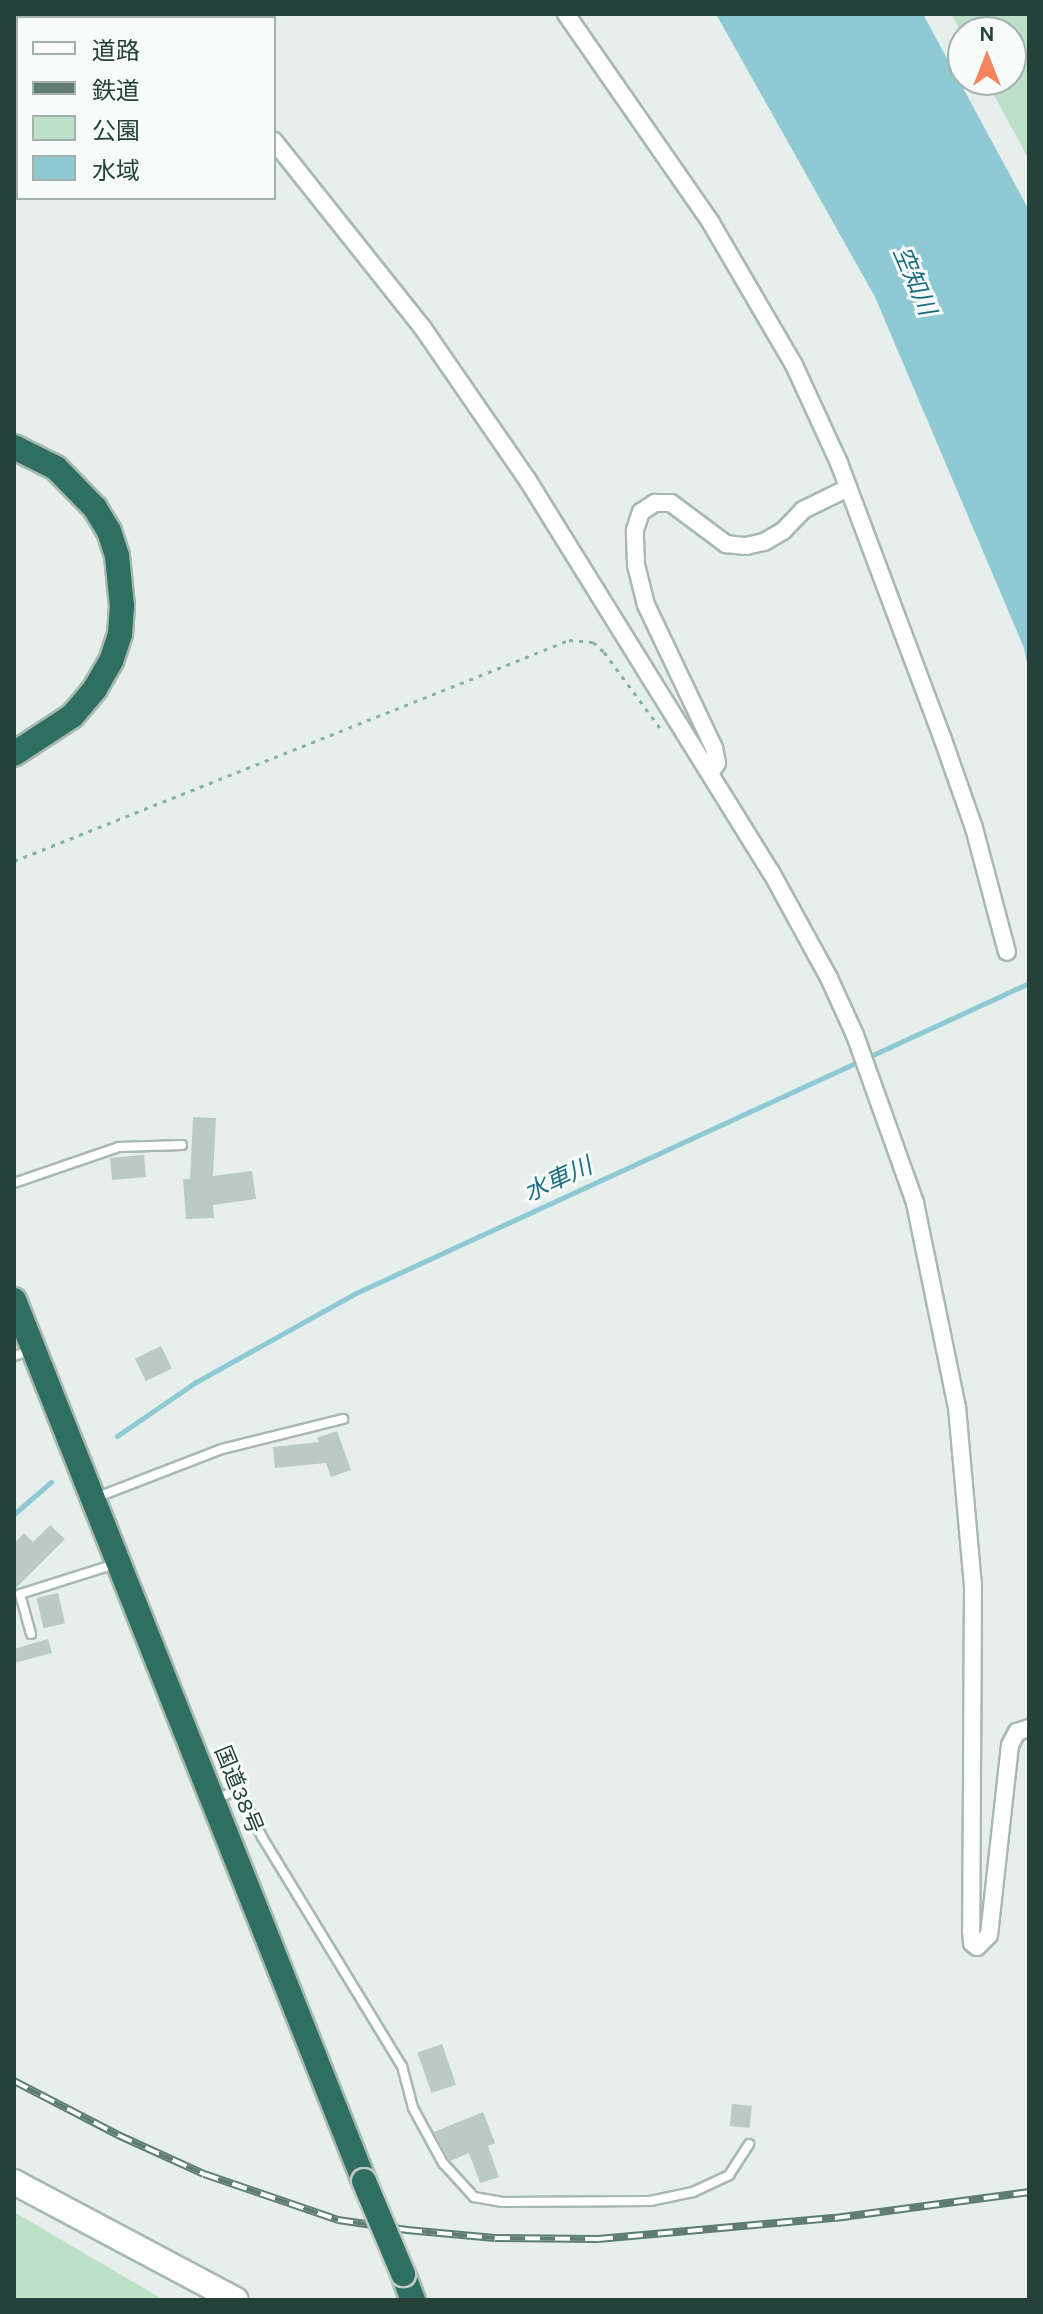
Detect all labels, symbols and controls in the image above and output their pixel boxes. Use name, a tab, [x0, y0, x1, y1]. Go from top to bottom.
legend	[16, 16, 276, 200]
north arrow	[947, 16, 1027, 96]
text: N	[979, 21, 995, 47]
text: 道路	[92, 37, 140, 65]
text: 鉄道	[92, 77, 140, 105]
text: 公園	[92, 117, 140, 145]
text: 水域	[92, 157, 140, 185]
water label: 空知川	[887, 242, 941, 320]
water label: 水車川	[519, 1152, 597, 1208]
street label: 国道38号	[208, 1742, 268, 1838]

